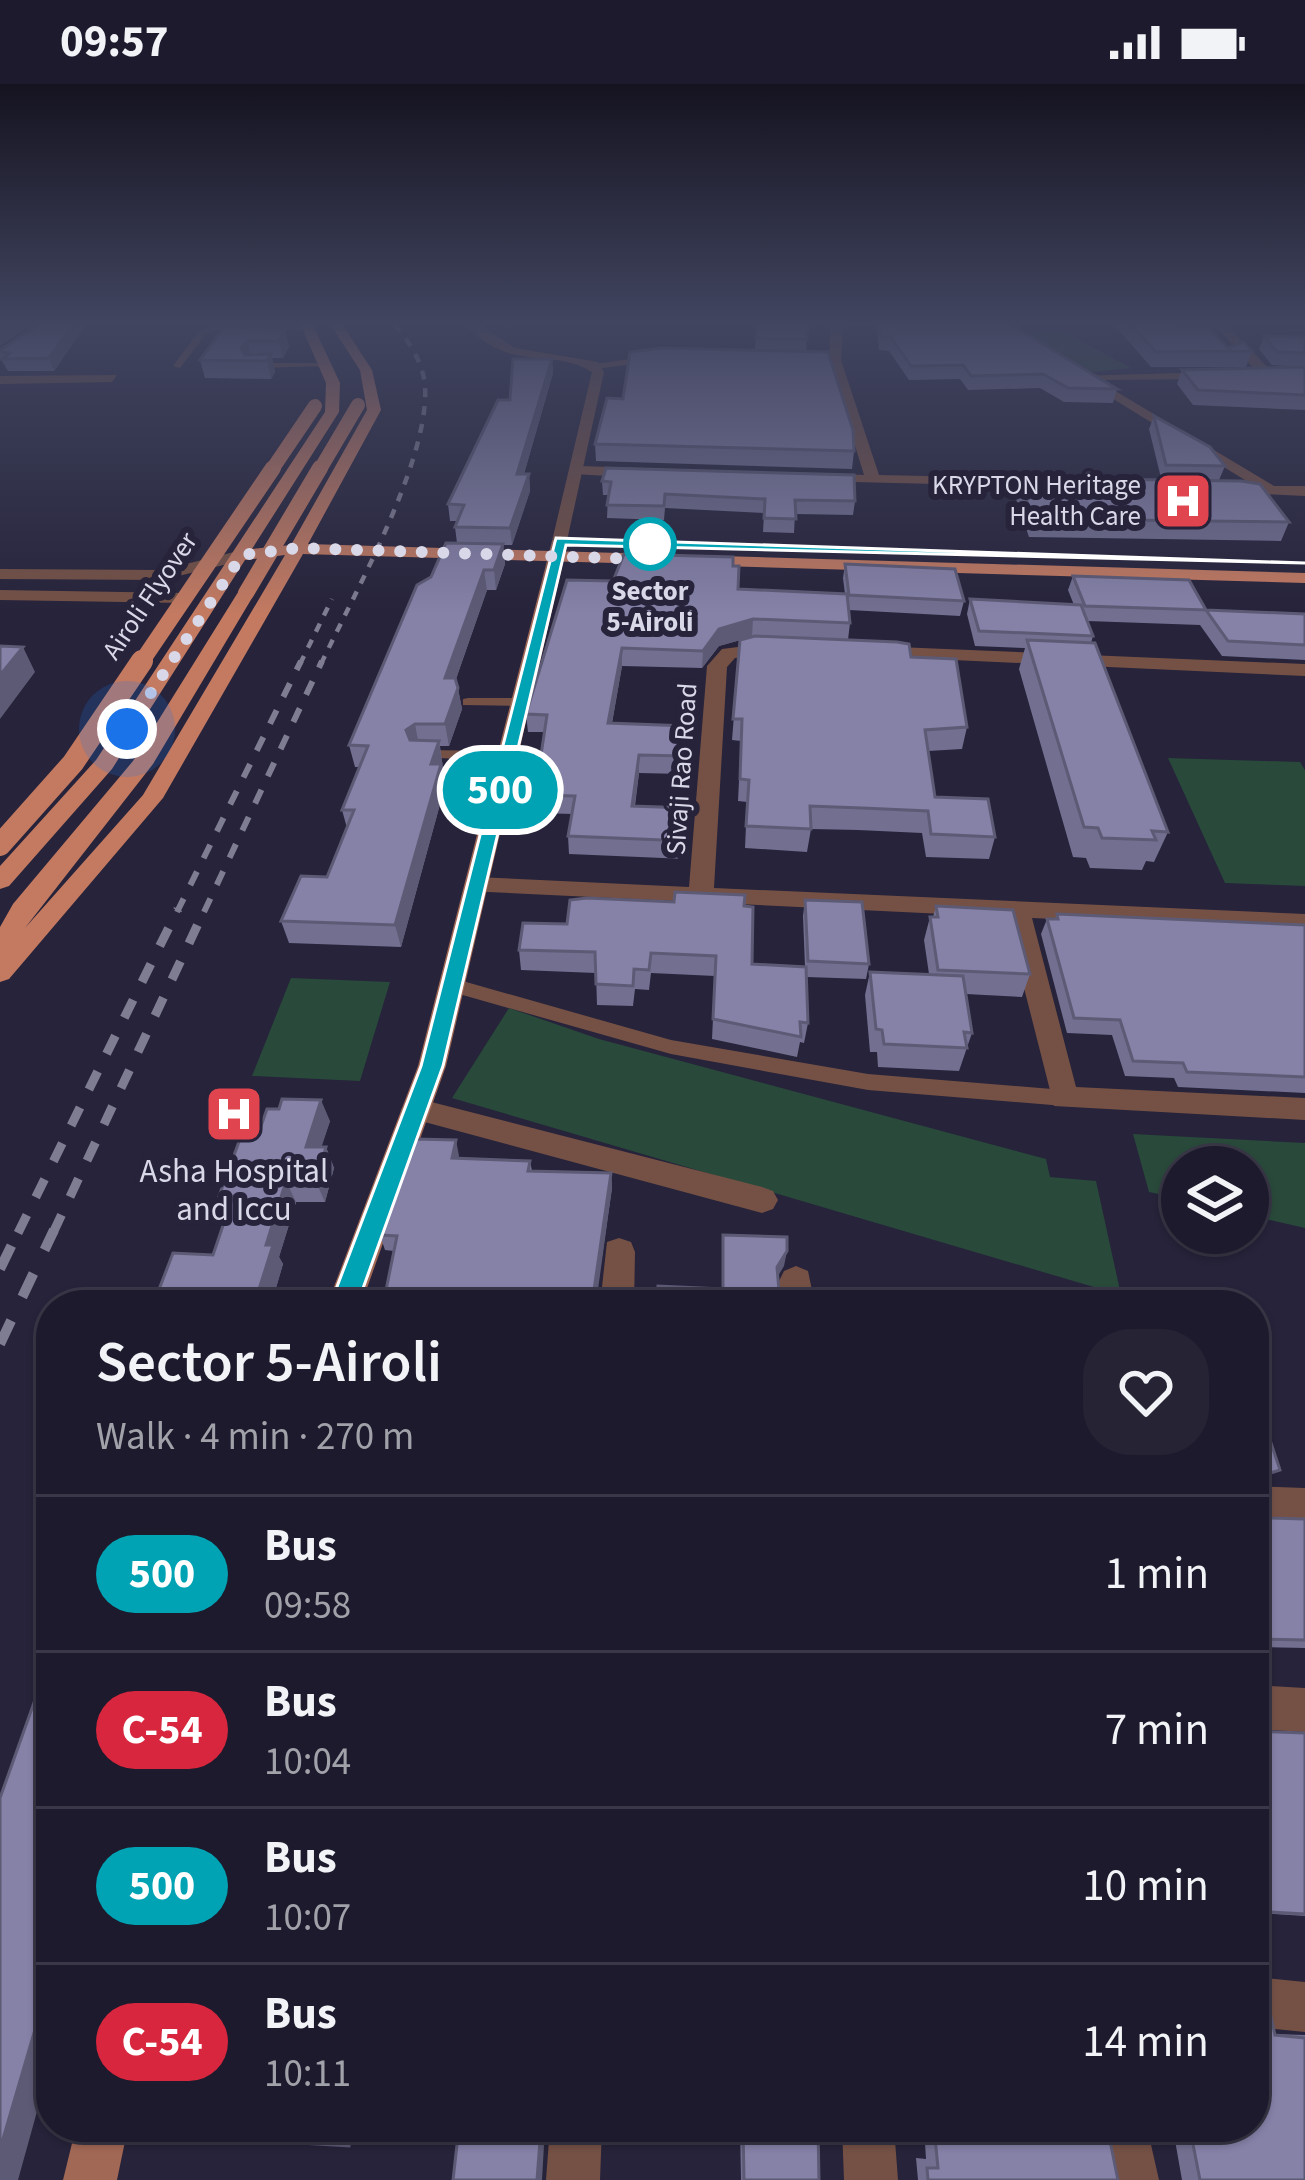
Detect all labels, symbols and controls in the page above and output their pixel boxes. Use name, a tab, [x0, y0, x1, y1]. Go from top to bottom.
text: 09:57	[60, 10, 169, 74]
place label: KRYPTON Heritage Health Care	[932, 466, 1141, 536]
hospital icon: KRYPTON Heritage Health Care	[1152, 470, 1214, 532]
marker: Sector 5-Airoli	[625, 519, 675, 569]
street label: Airoli Flyover	[93, 524, 207, 668]
place label: Sector 5-Airoli	[607, 572, 693, 642]
street label: Sivaji Rao Road	[657, 682, 707, 856]
your location	[97, 699, 157, 759]
line badge: 500	[431, 751, 569, 829]
text: 500	[467, 760, 533, 820]
hospital icon: Asha Hospital and Iccu	[203, 1083, 265, 1145]
map controls	[1161, 1146, 1269, 1254]
button: layers	[1161, 1146, 1269, 1254]
place label: Asha Hospital and Iccu	[140, 1148, 328, 1233]
text: Sector 5-Airoli	[96, 1323, 442, 1404]
button: heart	[1083, 1329, 1209, 1455]
text: Walk · 4 min · 270 m	[96, 1409, 414, 1465]
text: Bus	[264, 1514, 337, 1578]
text: 1 min	[1105, 1542, 1209, 1606]
text: 500	[129, 1544, 195, 1604]
text: 09:58	[264, 1578, 351, 1634]
text: Bus	[264, 1670, 337, 1734]
text: 7 min	[1105, 1698, 1209, 1762]
text: C-54	[121, 1700, 203, 1760]
text: 10:04	[264, 1734, 351, 1790]
text: Bus	[264, 1826, 337, 1890]
text: 10 min	[1082, 1854, 1209, 1918]
text: 500	[129, 1856, 195, 1916]
text: 10:07	[264, 1890, 351, 1946]
text: Bus	[264, 1982, 337, 2046]
text: 14 min	[1082, 2010, 1209, 2074]
text: C-54	[121, 2012, 203, 2072]
text: 10:11	[264, 2046, 351, 2102]

